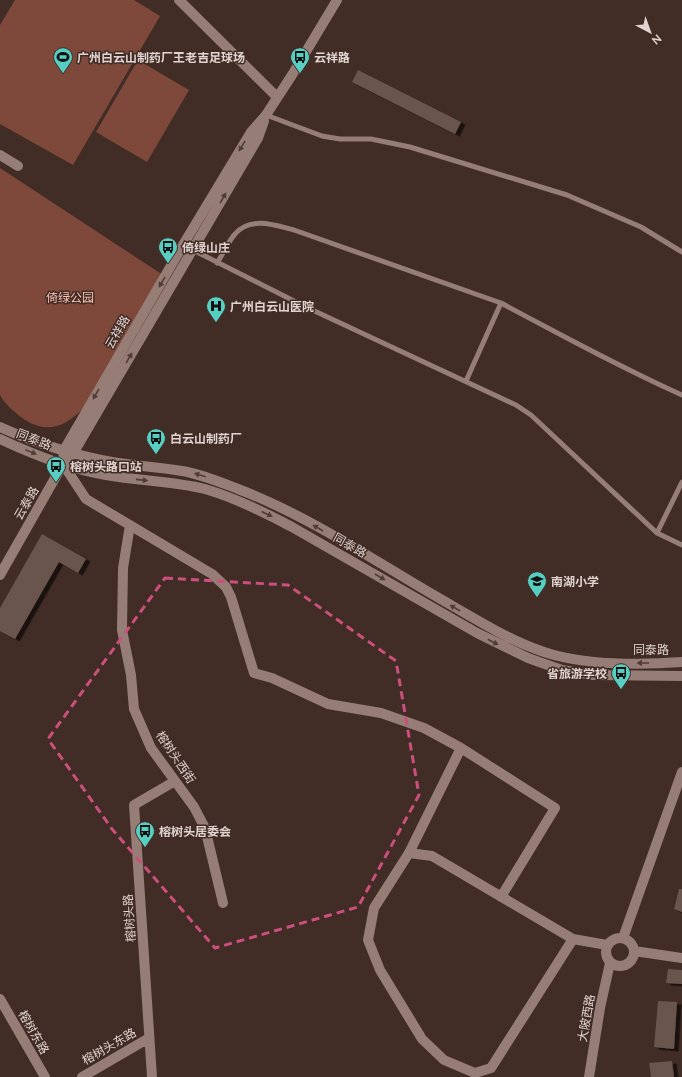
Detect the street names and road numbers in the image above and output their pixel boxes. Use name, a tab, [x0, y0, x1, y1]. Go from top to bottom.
street label: 云祥路	[102, 313, 132, 351]
street label: 同泰路	[14, 425, 54, 453]
street label: 云泰路	[11, 484, 41, 522]
street label: 同泰路	[331, 530, 369, 560]
street label: 同泰路	[633, 642, 669, 657]
street label: 榕树头西街	[153, 728, 199, 786]
street label: 榕树头路	[120, 894, 138, 942]
street label: 大陂西路	[574, 993, 598, 1043]
street label: 榕树东路	[16, 1007, 52, 1057]
street label: 榕树头东路	[79, 1025, 139, 1067]

